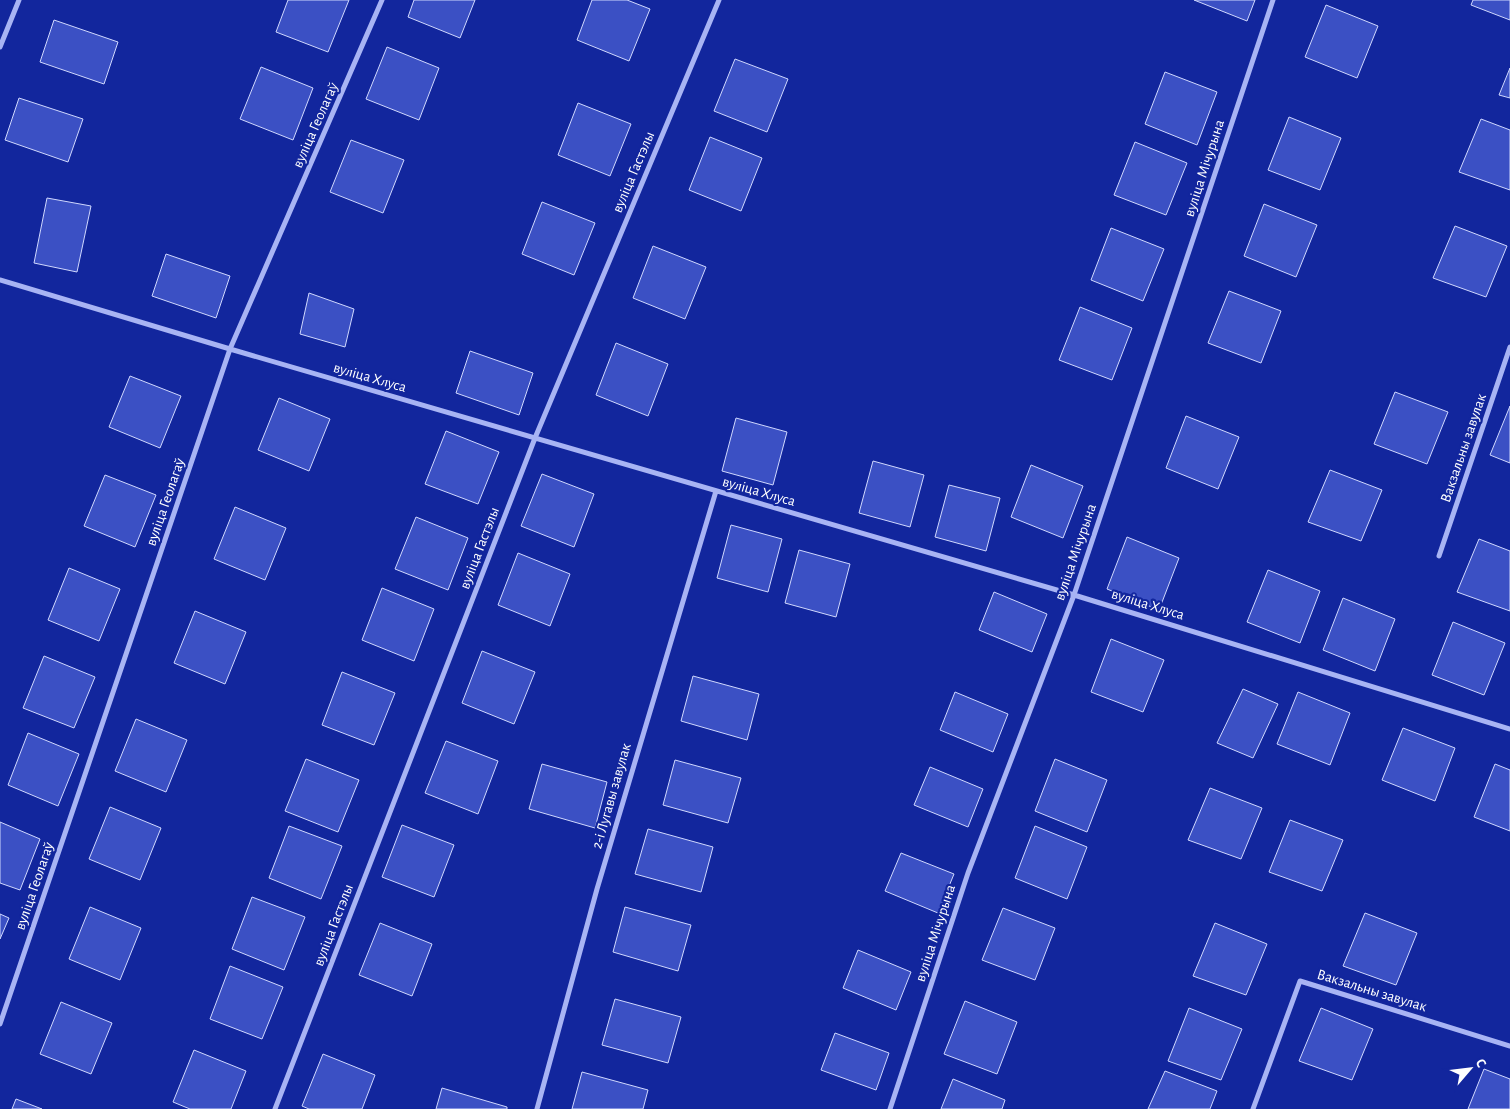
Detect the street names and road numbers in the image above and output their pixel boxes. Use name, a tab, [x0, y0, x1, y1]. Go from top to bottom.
street label: вуліца Геолагаў	[290, 80, 341, 170]
street label: вуліца Мічурына	[1182, 118, 1227, 219]
street label: вуліца Гастэлы	[610, 129, 657, 215]
street label: вуліца Хлуса	[332, 360, 408, 395]
street label: Вакзальны завулак	[1438, 392, 1489, 504]
street label: вуліца Геолагаў	[143, 456, 188, 548]
street label: вуліца Хлуса	[721, 474, 797, 509]
street label: вуліца Мічурына	[1052, 502, 1099, 602]
street label: вуліца Гастэлы	[457, 505, 502, 591]
street label: вуліца Хлуса	[1110, 586, 1186, 623]
street label: 2-і Лугавы завулак	[589, 742, 634, 851]
street label: вуліца Геолагаў	[12, 840, 57, 932]
street label: вуліца Гастэлы	[311, 882, 356, 968]
street label: вуліца Мічурына	[913, 883, 958, 984]
street label: Вакзальны завулак	[1315, 967, 1429, 1014]

